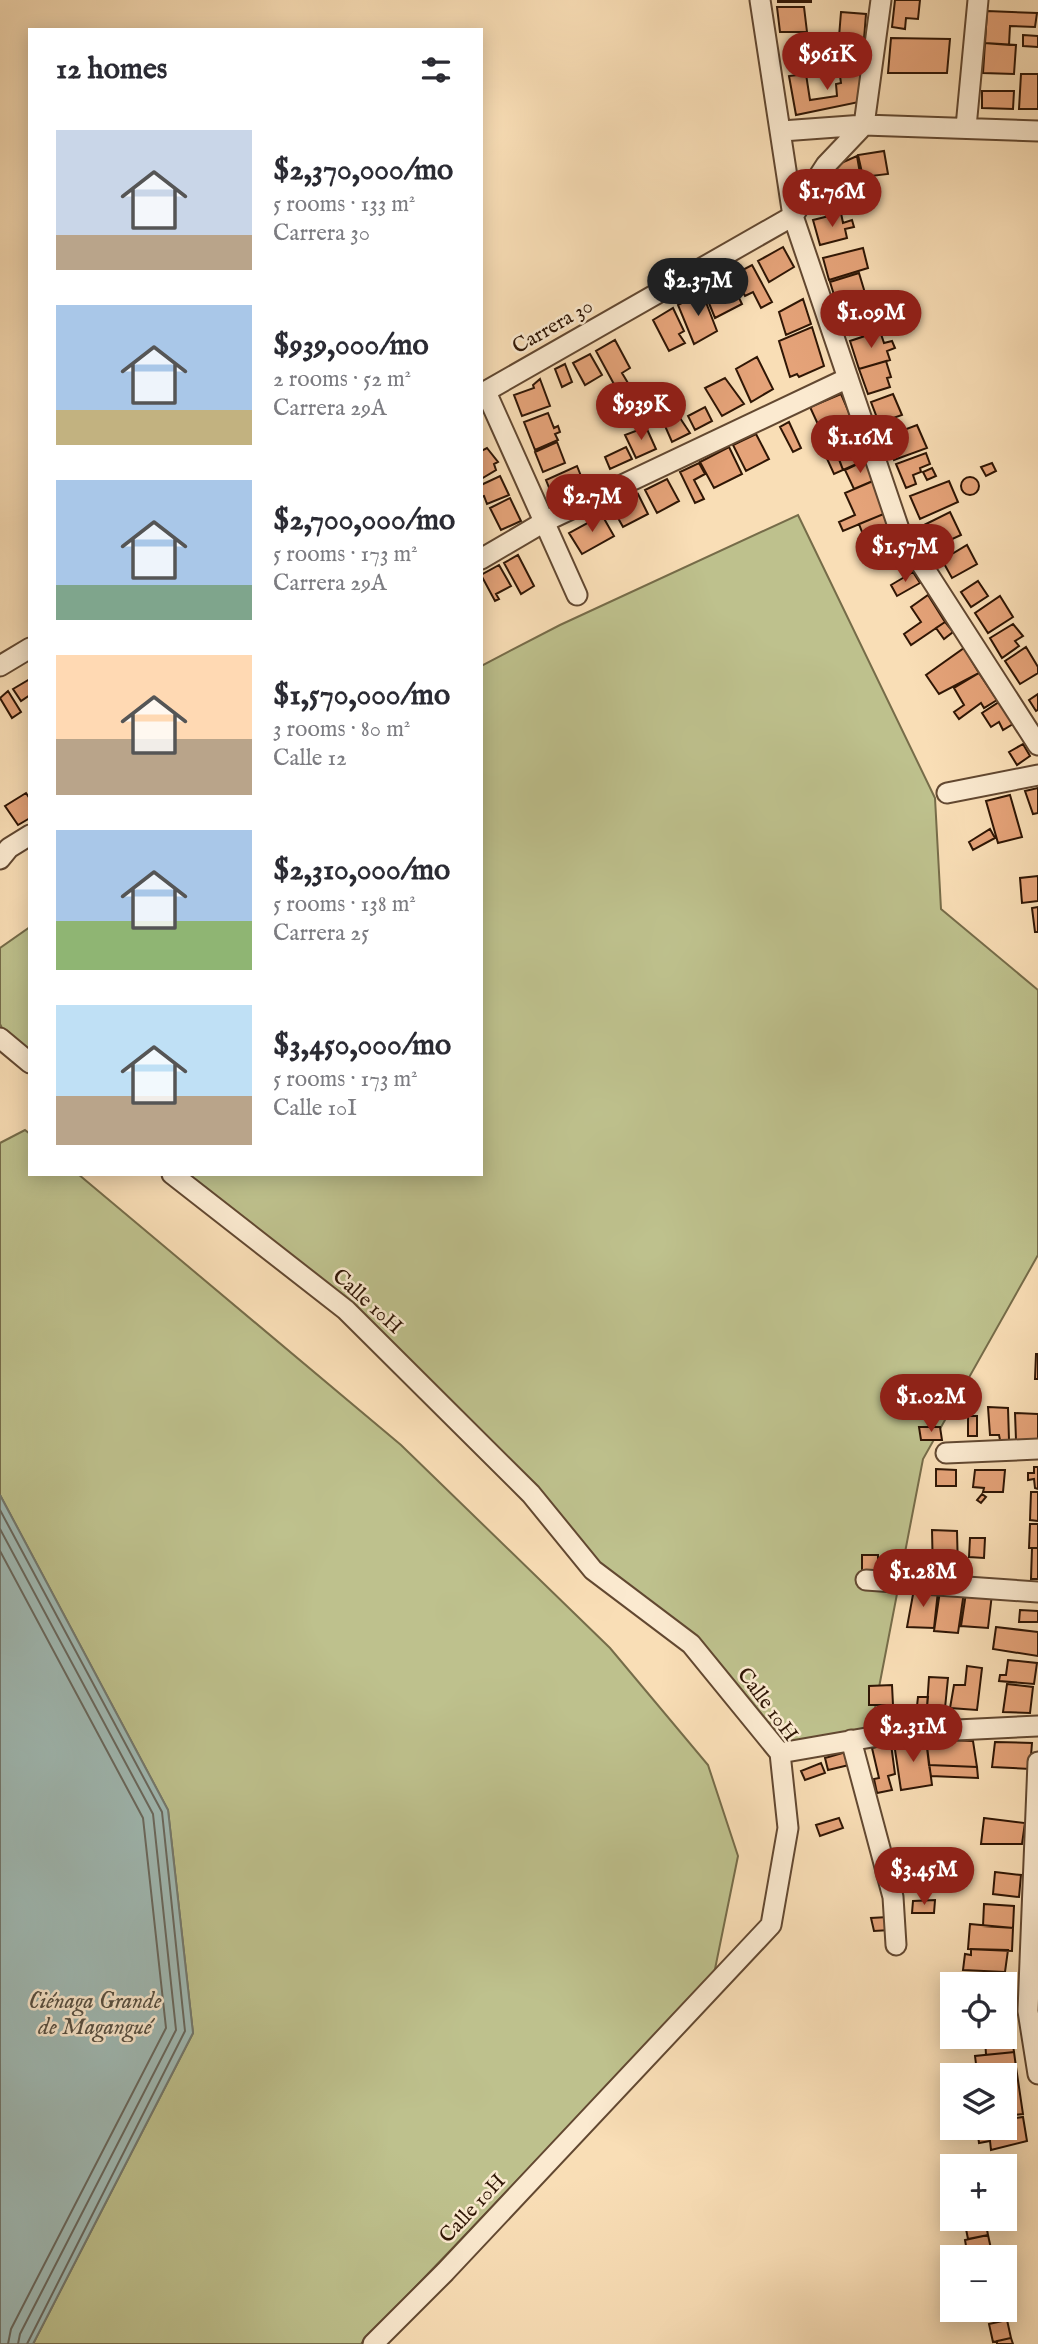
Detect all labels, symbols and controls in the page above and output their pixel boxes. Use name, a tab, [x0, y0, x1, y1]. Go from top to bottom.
pin: $961K	[778, 32, 876, 92]
text: $961K	[798, 40, 856, 69]
text: 12 homes	[56, 51, 167, 89]
icon: filters	[417, 51, 455, 89]
text: $2,370,000/mo	[273, 152, 453, 190]
icon: home	[112, 158, 196, 242]
pin: $1.76M	[775, 170, 889, 229]
text: $1.76M	[798, 177, 866, 206]
text: 5 rooms · 133 m²	[273, 190, 416, 219]
text: Carrera 30	[273, 219, 370, 248]
pin: $2.37M	[641, 258, 755, 318]
text: $2.37M	[663, 266, 733, 295]
pin: $1.09M	[814, 290, 928, 350]
street label: Carrera 30	[508, 293, 598, 361]
text: $1.09M	[836, 298, 906, 327]
text: $939,000/mo	[273, 327, 429, 365]
icon: home	[112, 333, 196, 417]
text: 2 rooms · 52 m²	[273, 365, 411, 394]
pin: $939K	[592, 382, 690, 442]
text: $939K	[612, 390, 670, 419]
text: Carrera 29A	[273, 394, 387, 423]
pin: $1.16M	[803, 416, 917, 475]
text: $1.16M	[827, 423, 893, 452]
pin: $2.7M	[543, 475, 641, 534]
text: $2.7M	[562, 482, 622, 511]
text: $2,700,000/mo	[273, 502, 455, 540]
icon: home	[112, 508, 196, 592]
pin: $1.57M	[848, 524, 962, 584]
text: $1.57M	[872, 532, 938, 561]
text: 5 rooms · 173 m²	[273, 540, 418, 569]
text: Carrera 29A	[273, 569, 387, 598]
text: $1,570,000/mo	[273, 677, 450, 715]
icon: home	[112, 683, 196, 767]
text: 3 rooms · 80 m²	[273, 715, 410, 744]
text: Calle 12	[273, 744, 347, 773]
text: $2,310,000/mo	[273, 852, 450, 890]
icon: home	[112, 858, 196, 942]
text: 5 rooms · 138 m²	[273, 890, 416, 919]
text: Carrera 25	[273, 919, 369, 948]
text: $3,450,000/mo	[273, 1027, 451, 1065]
icon: home	[112, 1033, 196, 1117]
text: 5 rooms · 173 m²	[273, 1065, 418, 1094]
text: Calle 10I	[273, 1094, 357, 1123]
street label: Calle 10H	[326, 1263, 408, 1341]
pin: $1.02M	[874, 1374, 988, 1434]
text: $1.02M	[896, 1382, 966, 1411]
pin: $1.28M	[866, 1550, 980, 1609]
text: $1.28M	[889, 1557, 957, 1586]
street label: Calle 10H	[730, 1663, 804, 1747]
pin: $2.31M	[856, 1704, 970, 1764]
text: $2.31M	[879, 1712, 947, 1741]
pin: $3.45M	[867, 1848, 981, 1907]
text: $3.45M	[890, 1855, 958, 1884]
map controls	[940, 1972, 1017, 2322]
button: locate	[940, 1972, 1017, 2049]
water label: Ciénaga Grande de Magangué	[28, 1987, 162, 2043]
button: layers	[940, 2063, 1017, 2140]
button: +	[940, 2154, 1017, 2231]
street label: Calle 10H	[434, 2168, 512, 2250]
button: −	[940, 2245, 1017, 2322]

